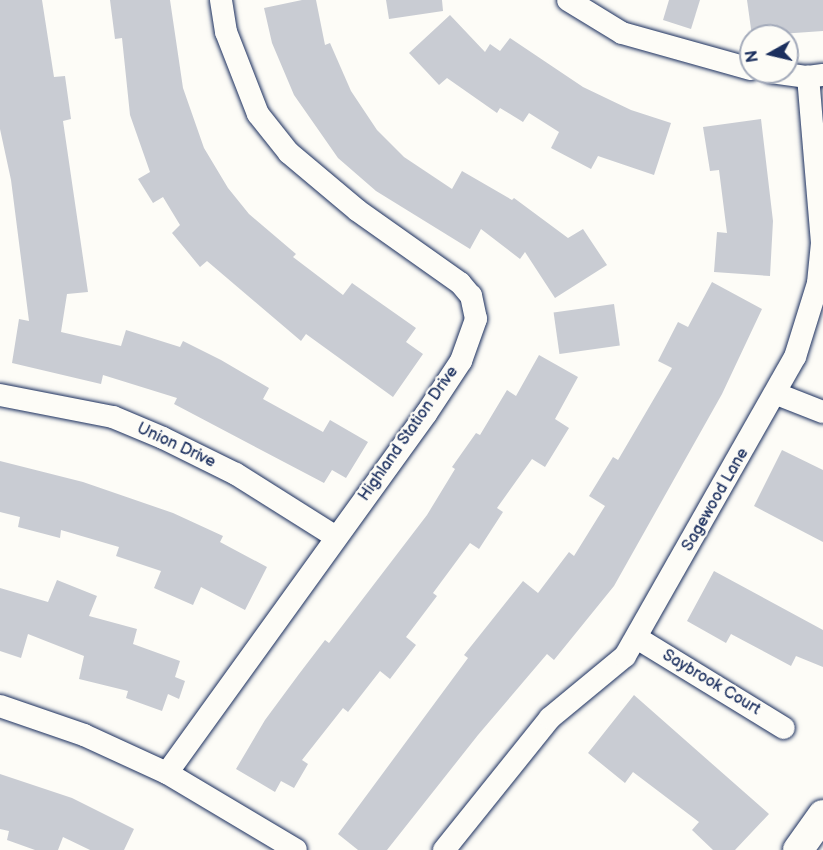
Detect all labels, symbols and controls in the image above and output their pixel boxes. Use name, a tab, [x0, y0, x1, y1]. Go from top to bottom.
north arrow	[739, 24, 799, 84]
text: N	[742, 49, 763, 64]
street label: Highland Station Drive	[355, 363, 463, 505]
street label: Union Drive	[134, 419, 218, 473]
street label: Sagewood Lane	[679, 445, 753, 555]
street label: Saybrook Court	[659, 646, 763, 720]

